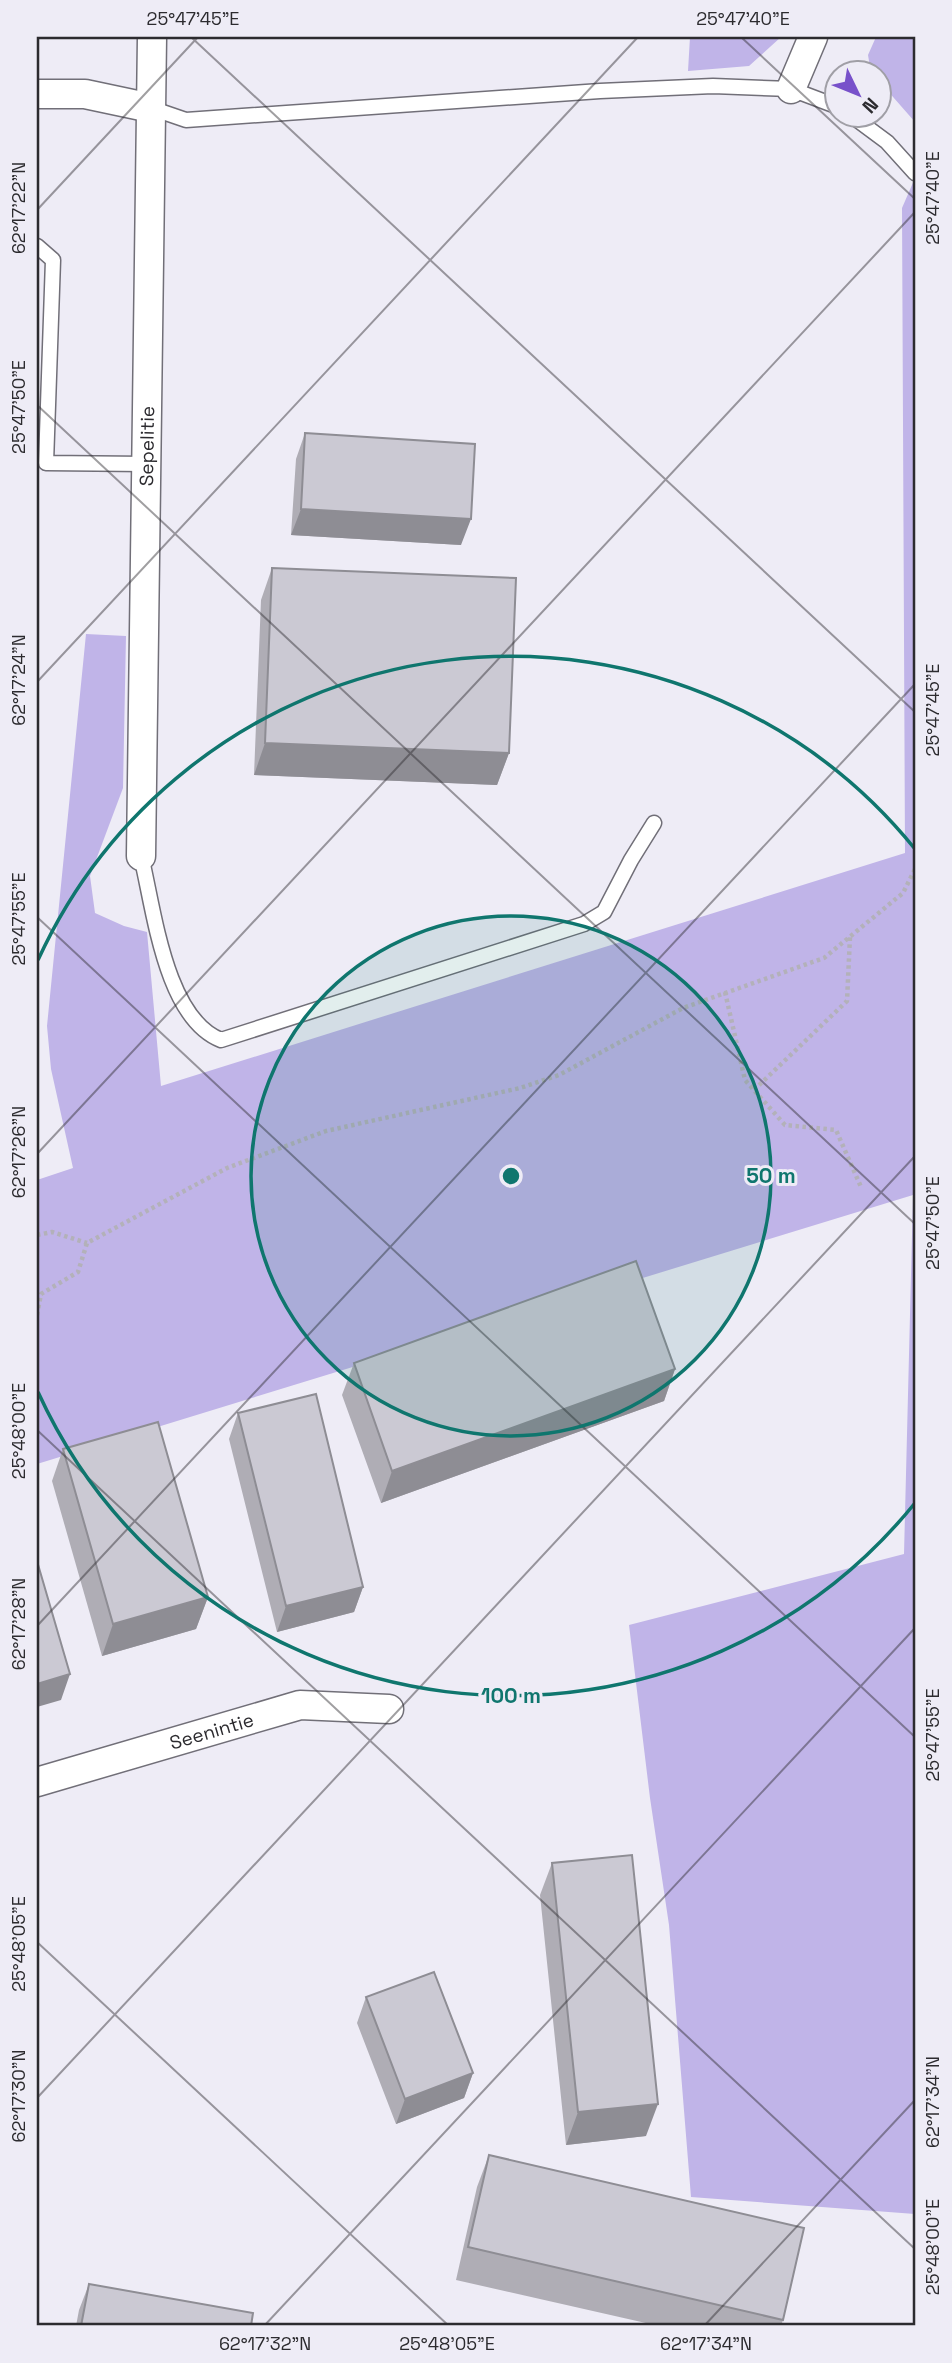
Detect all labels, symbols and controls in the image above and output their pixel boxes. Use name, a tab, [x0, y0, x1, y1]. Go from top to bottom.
text: 25°47'45"E	[147, 7, 239, 30]
text: 25°47'40"E	[696, 7, 790, 30]
north arrow	[822, 60, 892, 130]
text: N	[857, 92, 884, 118]
text: 25°47'40"E	[921, 151, 944, 245]
text: 62°17'22"N	[7, 162, 30, 254]
text: 25°47'50"E	[7, 360, 30, 454]
street label: Sepelitie	[133, 406, 160, 486]
text: 62°17'24"N	[7, 634, 30, 726]
text: 25°47'45"E	[921, 664, 944, 756]
text: 25°47'55"E	[7, 872, 30, 966]
text: 62°17'26"N	[7, 1106, 30, 1198]
text: 50 m	[746, 1162, 796, 1189]
centre of rings	[499, 1164, 523, 1188]
text: 25°47'50"E	[921, 1176, 944, 1270]
text: 25°48'00"E	[7, 1383, 30, 1479]
text: 62°17'28"N	[7, 1578, 30, 1670]
text: 100 m	[481, 1682, 541, 1709]
text: 25°47'55"E	[921, 1688, 944, 1782]
street label: Seenintie	[167, 1707, 257, 1755]
text: 25°48'05"E	[7, 1896, 30, 1992]
text: 62°17'30"N	[7, 2050, 30, 2142]
text: 62°17'34"N	[921, 2056, 944, 2148]
text: 25°48'00"E	[921, 2199, 944, 2295]
text: 62°17'32"N	[219, 2332, 311, 2355]
text: 25°48'05"E	[399, 2332, 495, 2355]
text: 62°17'34"N	[660, 2332, 752, 2355]

